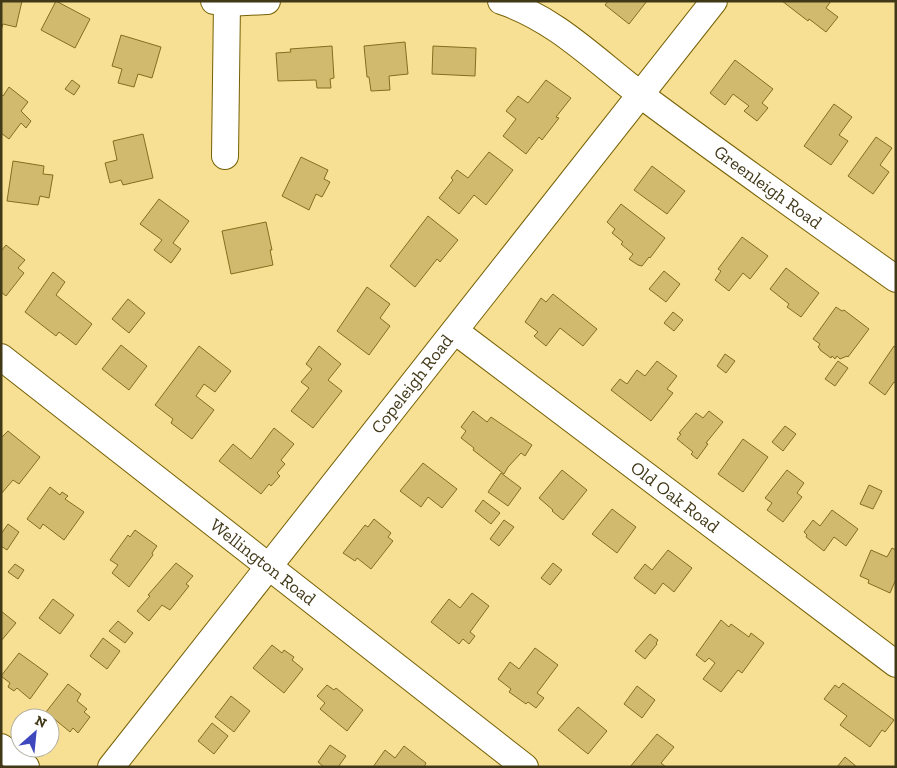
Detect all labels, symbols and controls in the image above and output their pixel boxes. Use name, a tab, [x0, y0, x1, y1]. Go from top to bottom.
street label: Greenleigh Road	[710, 140, 826, 234]
street label: Copeleigh Road	[366, 330, 458, 438]
street label: Old Oak Road	[626, 456, 724, 538]
street label: Wellington Road	[206, 514, 320, 610]
north arrow	[10, 708, 60, 758]
text: N	[32, 712, 50, 732]

